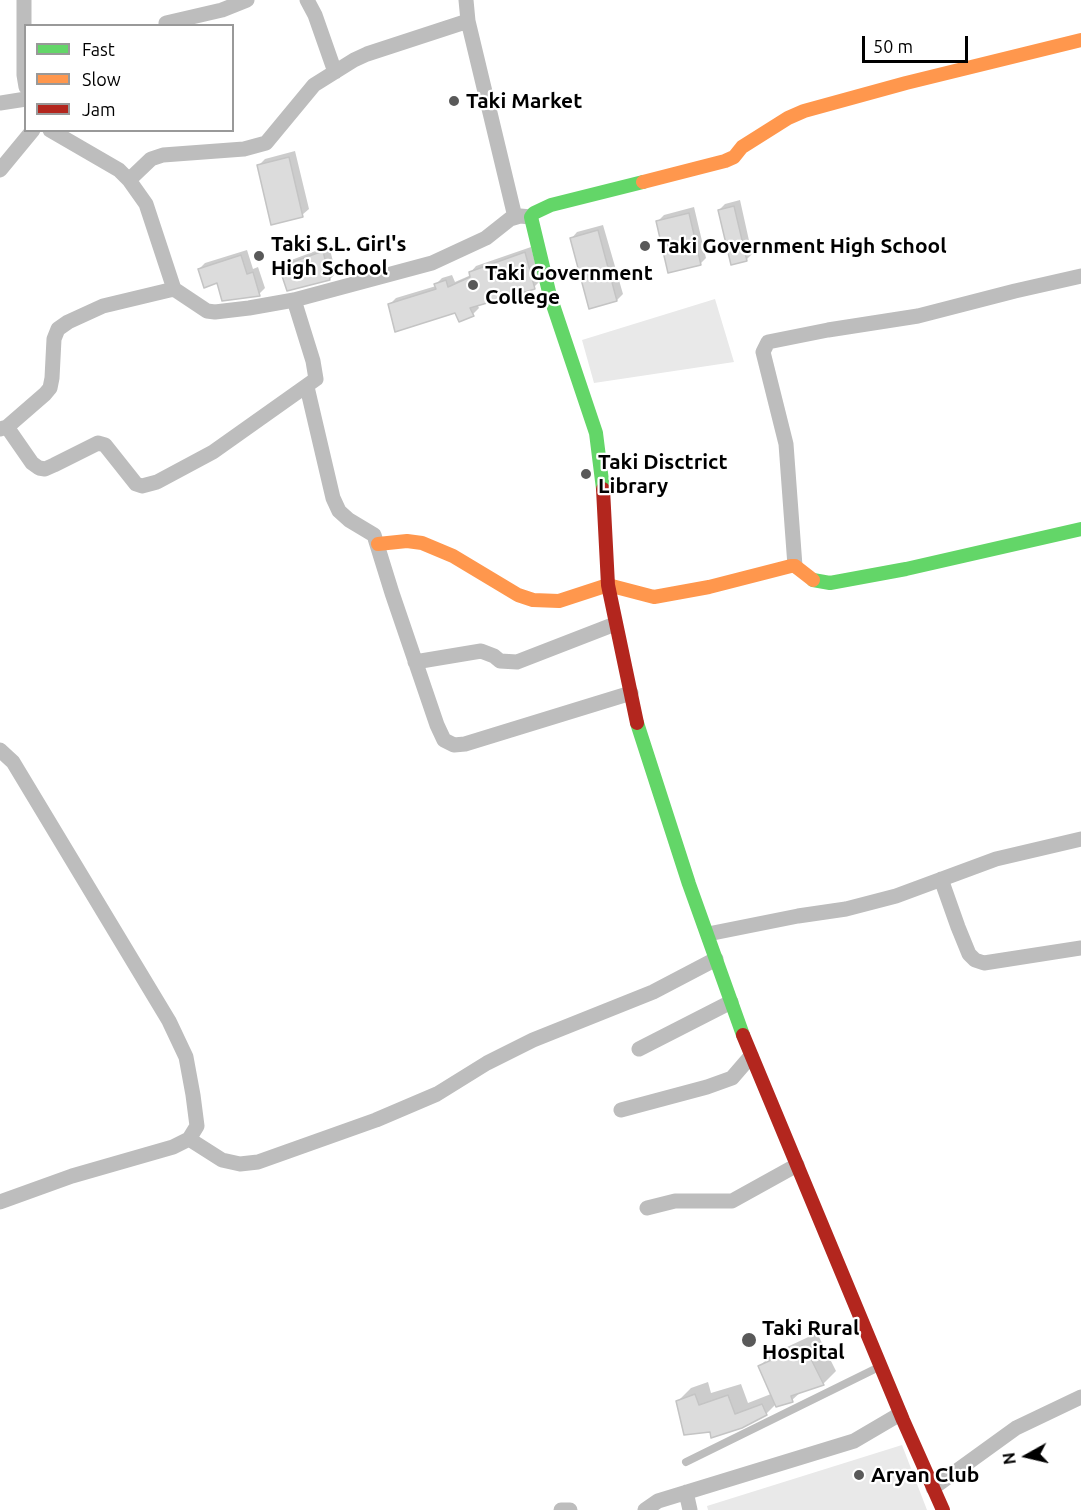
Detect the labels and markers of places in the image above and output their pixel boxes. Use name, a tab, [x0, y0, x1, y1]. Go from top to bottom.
place label: Taki Market	[466, 88, 582, 114]
marker: Taki Market	[447, 94, 461, 108]
place label: Taki S.L. Girl's High School	[271, 231, 406, 281]
place label: Taki Government High School	[657, 233, 947, 259]
marker: Taki Government High School	[638, 239, 652, 253]
marker: Taki S.L. Girl's High School	[252, 249, 266, 263]
place label: Taki Government College	[485, 260, 653, 310]
marker: Taki Government College	[466, 278, 480, 292]
place label: Taki Disctrict Library	[598, 449, 727, 499]
marker: Taki Disctrict Library	[579, 467, 593, 481]
place label: Taki Rural Hospital	[762, 1315, 859, 1365]
marker: Taki Rural Hospital	[740, 1331, 758, 1349]
place label: Aryan Club	[871, 1462, 979, 1488]
marker: Aryan Club	[852, 1468, 866, 1482]

